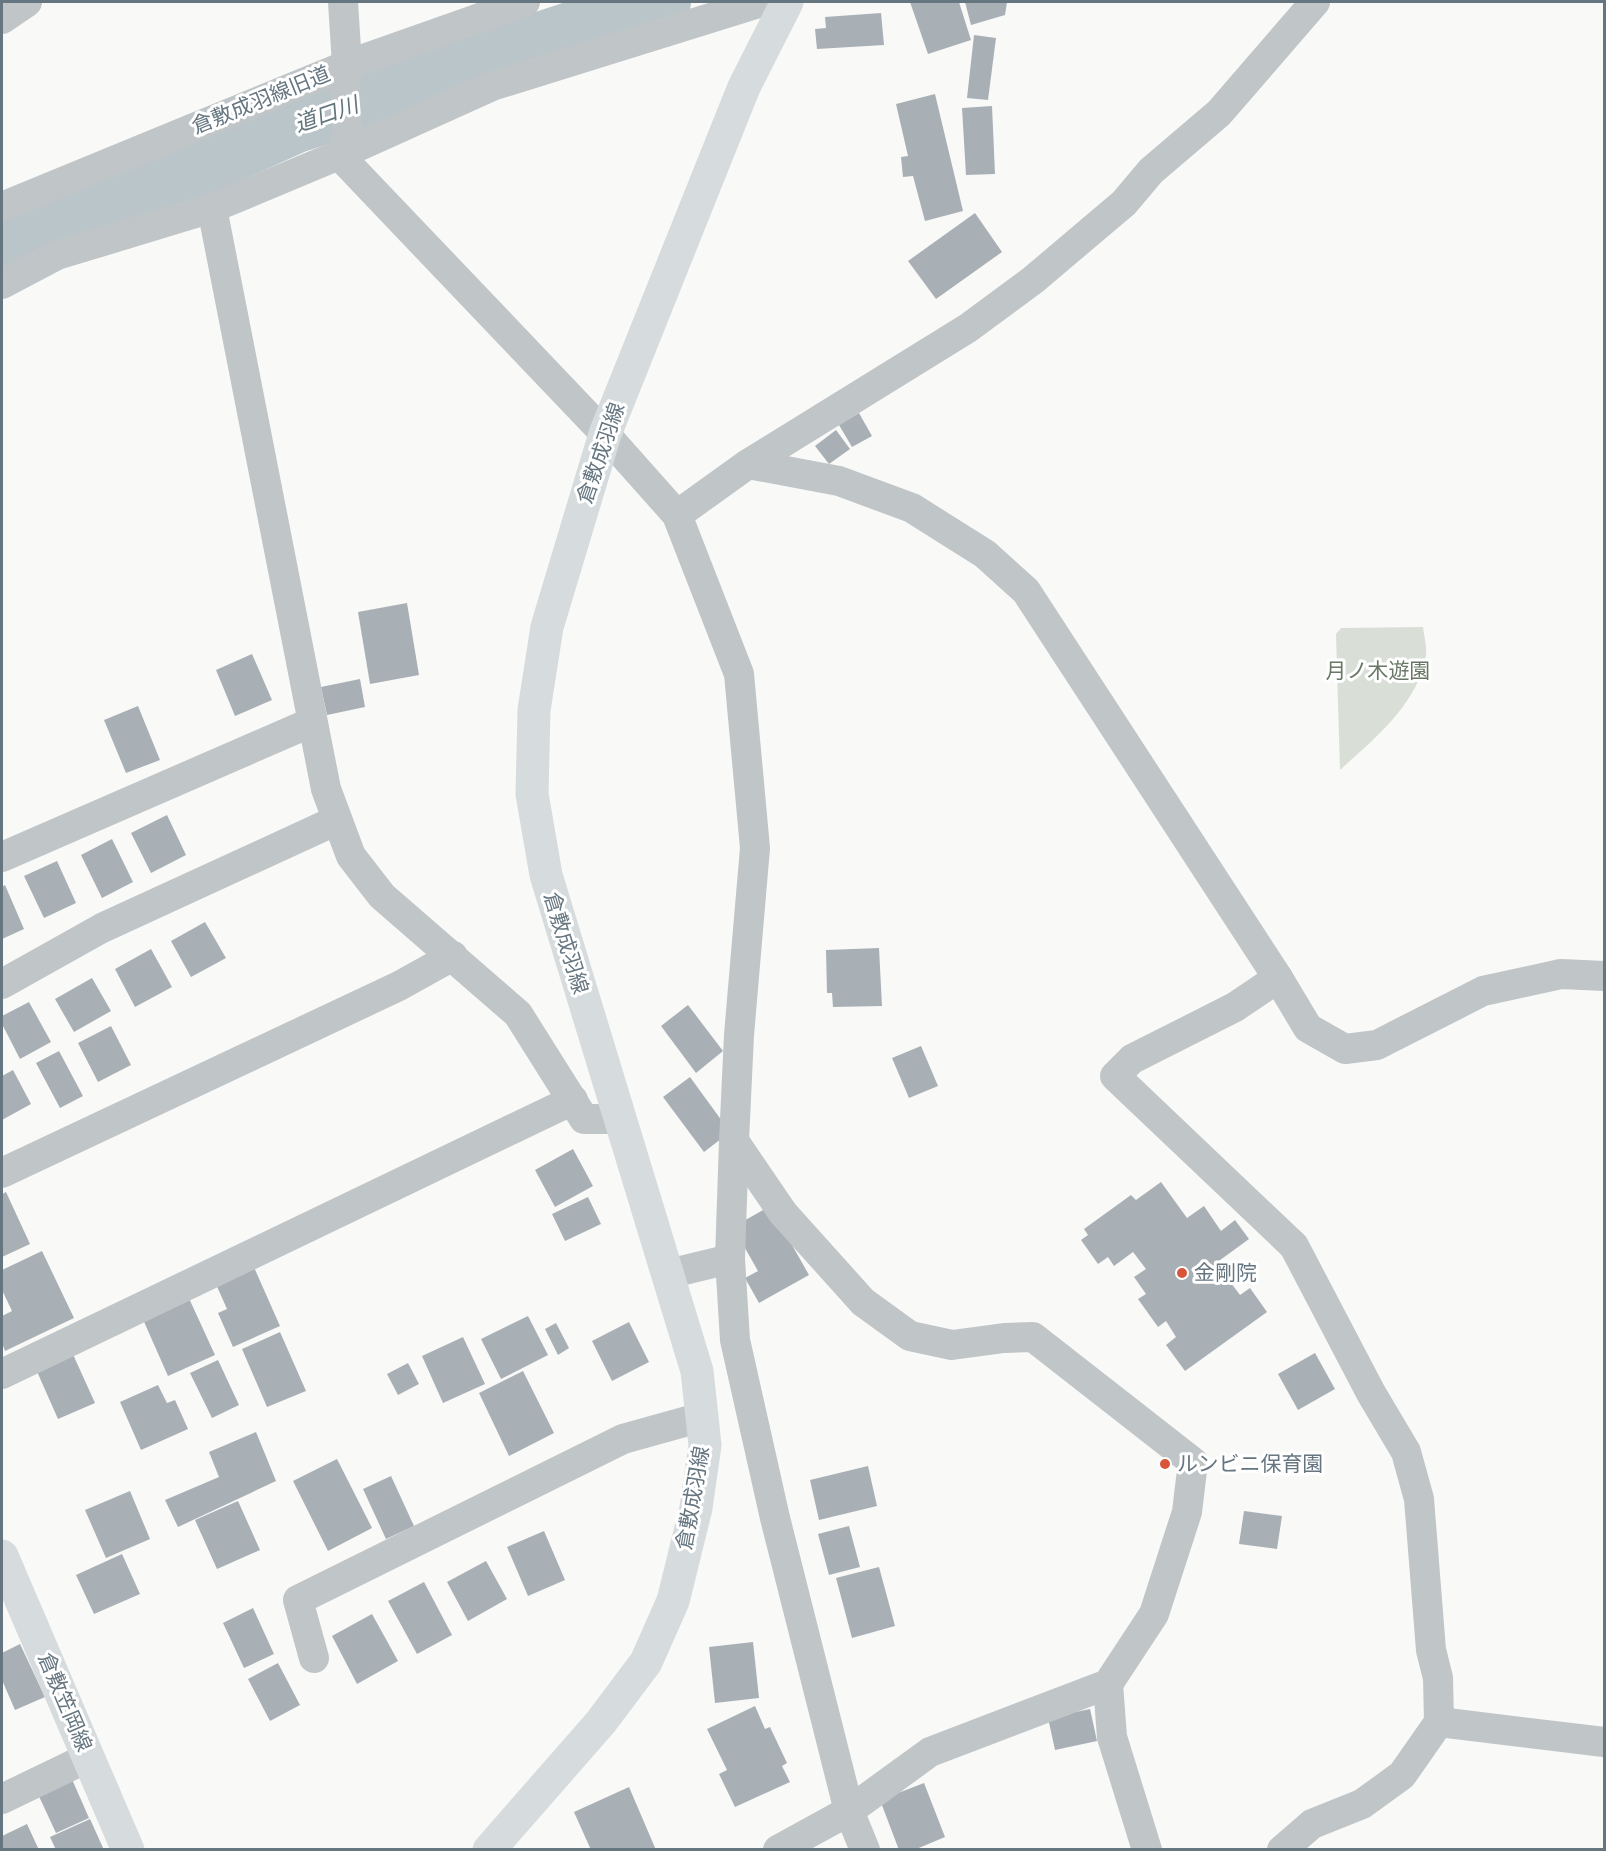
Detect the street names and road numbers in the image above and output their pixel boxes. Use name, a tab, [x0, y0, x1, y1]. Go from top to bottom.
street label: 倉敷成羽線旧道	[188, 61, 334, 139]
street label: 倉敷成羽線	[573, 399, 629, 507]
street label: 倉敷成羽線	[539, 889, 593, 997]
street label: 倉敷成羽線	[672, 1444, 714, 1552]
street label: 倉敷笠岡線	[33, 1649, 97, 1755]

